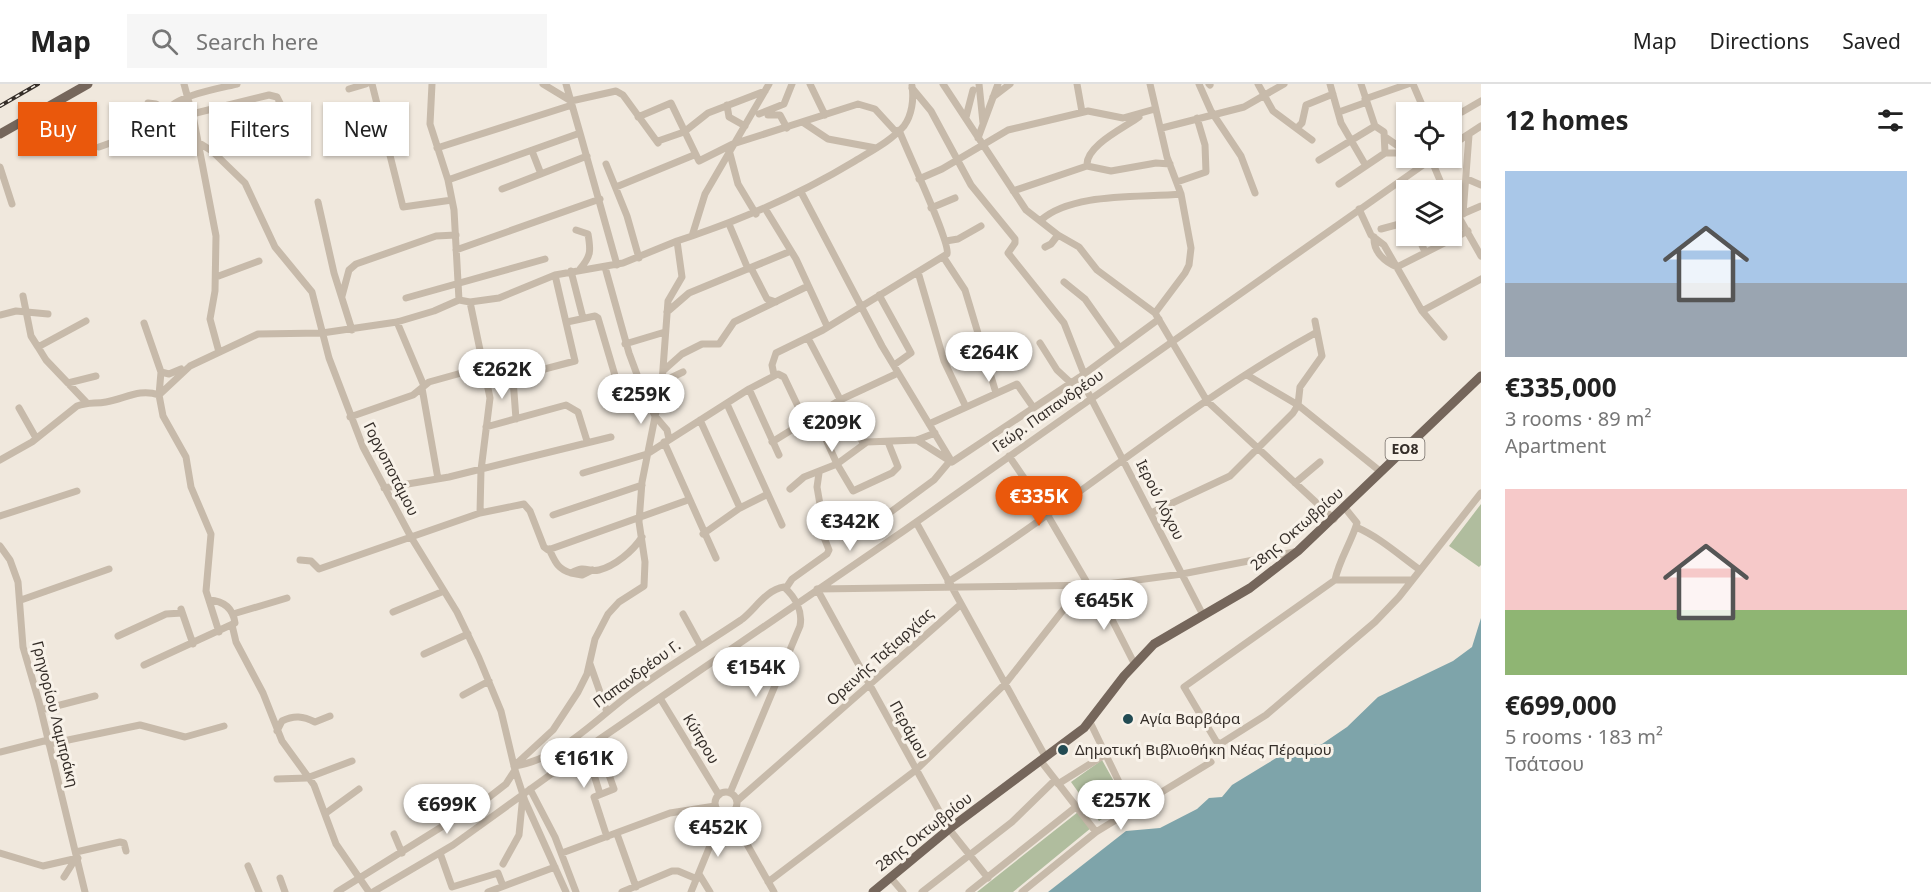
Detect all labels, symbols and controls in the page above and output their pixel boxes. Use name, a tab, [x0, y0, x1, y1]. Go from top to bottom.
search box	[127, 14, 547, 68]
text: Map	[30, 22, 91, 60]
icon: search	[148, 25, 181, 58]
text: Search here	[196, 26, 318, 56]
text: Map	[1633, 27, 1677, 55]
text: Directions	[1710, 27, 1809, 55]
text: Saved	[1842, 27, 1901, 55]
chip: Buy	[18, 102, 97, 156]
chip: Rent	[109, 102, 197, 156]
chip: Filters	[209, 102, 311, 156]
chip: New	[323, 102, 409, 156]
map controls	[1396, 102, 1462, 246]
button: locate	[1396, 102, 1462, 168]
text: 12 homes	[1505, 102, 1629, 138]
icon: filters	[1874, 104, 1907, 137]
button: layers	[1396, 180, 1462, 246]
icon: home	[1652, 210, 1760, 318]
pin: €264K	[947, 332, 1031, 383]
text: €264K	[959, 338, 1019, 365]
pin: €262K	[460, 349, 544, 400]
text: €262K	[472, 355, 532, 382]
street label: Γεώρ. Παπανδρέου	[988, 364, 1107, 456]
text: €335,000	[1505, 369, 1617, 405]
pin: €259K	[599, 374, 683, 425]
text: €259K	[611, 380, 671, 407]
pin: €209K	[790, 402, 874, 453]
text: 3 rooms · 89 m²	[1505, 405, 1652, 432]
text: €209K	[802, 408, 862, 435]
street label: Γοργοποτάμου	[360, 418, 424, 519]
text: Apartment	[1505, 432, 1606, 459]
road number: ΕΟ8	[1386, 438, 1424, 460]
street label: Ιερού Λόχου	[1132, 456, 1190, 543]
pin: €335K	[997, 476, 1081, 527]
text: €335K	[1009, 482, 1069, 509]
street label: 28ης Οκτωβρίου	[1246, 482, 1347, 574]
pin: €342K	[808, 501, 892, 552]
text: €342K	[820, 507, 880, 534]
icon: home	[1652, 528, 1760, 636]
pin: €645K	[1062, 580, 1146, 631]
text: €645K	[1074, 586, 1134, 613]
street label: Ορεινής Ταξιαρχίας	[822, 603, 937, 709]
street label: Παπανδρέου Γ.	[589, 635, 684, 712]
street label: Γρηγορίου Λαμπράκη	[28, 639, 84, 789]
pin: €154K	[714, 647, 798, 698]
text: €154K	[726, 653, 786, 680]
text: €699,000	[1505, 687, 1617, 723]
street label: Περάμου	[886, 697, 934, 762]
place label: Αγία Βαρβάρα	[1140, 708, 1241, 728]
street label: Κύπρου	[679, 710, 725, 767]
marker: Αγία Βαρβάρα	[1121, 712, 1135, 726]
text: 5 rooms · 183 m²	[1505, 723, 1663, 750]
pin: €161K	[542, 738, 626, 789]
place label: Δημοτική Βιβλιοθήκη Νέας Πέραμου	[1075, 739, 1332, 759]
marker: Δημοτική Βιβλιοθήκη Νέας Πέραμου	[1056, 743, 1070, 757]
text: €161K	[554, 744, 614, 771]
text: Τσάτσου	[1505, 750, 1584, 777]
pin: €257K	[1079, 780, 1163, 831]
pin: €699K	[405, 784, 489, 835]
text: €257K	[1091, 786, 1151, 813]
street label: 28ης Οκτωβρίου	[871, 787, 976, 875]
text: €699K	[417, 790, 477, 817]
pin: €452K	[676, 807, 760, 858]
text: €452K	[688, 813, 748, 840]

